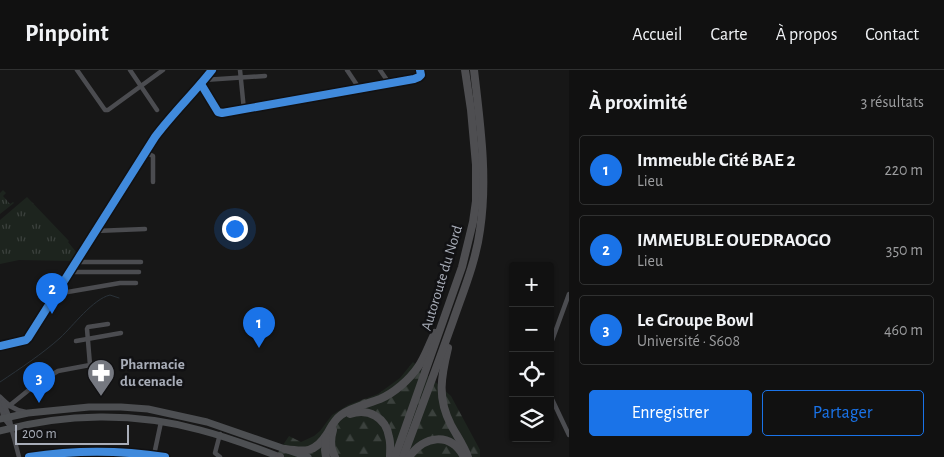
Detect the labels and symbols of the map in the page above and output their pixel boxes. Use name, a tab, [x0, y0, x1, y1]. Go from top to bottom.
your location	[222, 216, 248, 242]
street label: Autoroute du Nord	[419, 223, 465, 332]
pin: 2	[36, 273, 68, 314]
pin: 1	[243, 307, 275, 348]
place label: Pharmacie du cenacle	[120, 357, 185, 389]
pharmacy icon: Pharmacie du cenacle	[86, 358, 116, 397]
pin: 3	[23, 362, 55, 403]
scale bar	[15, 422, 129, 445]

